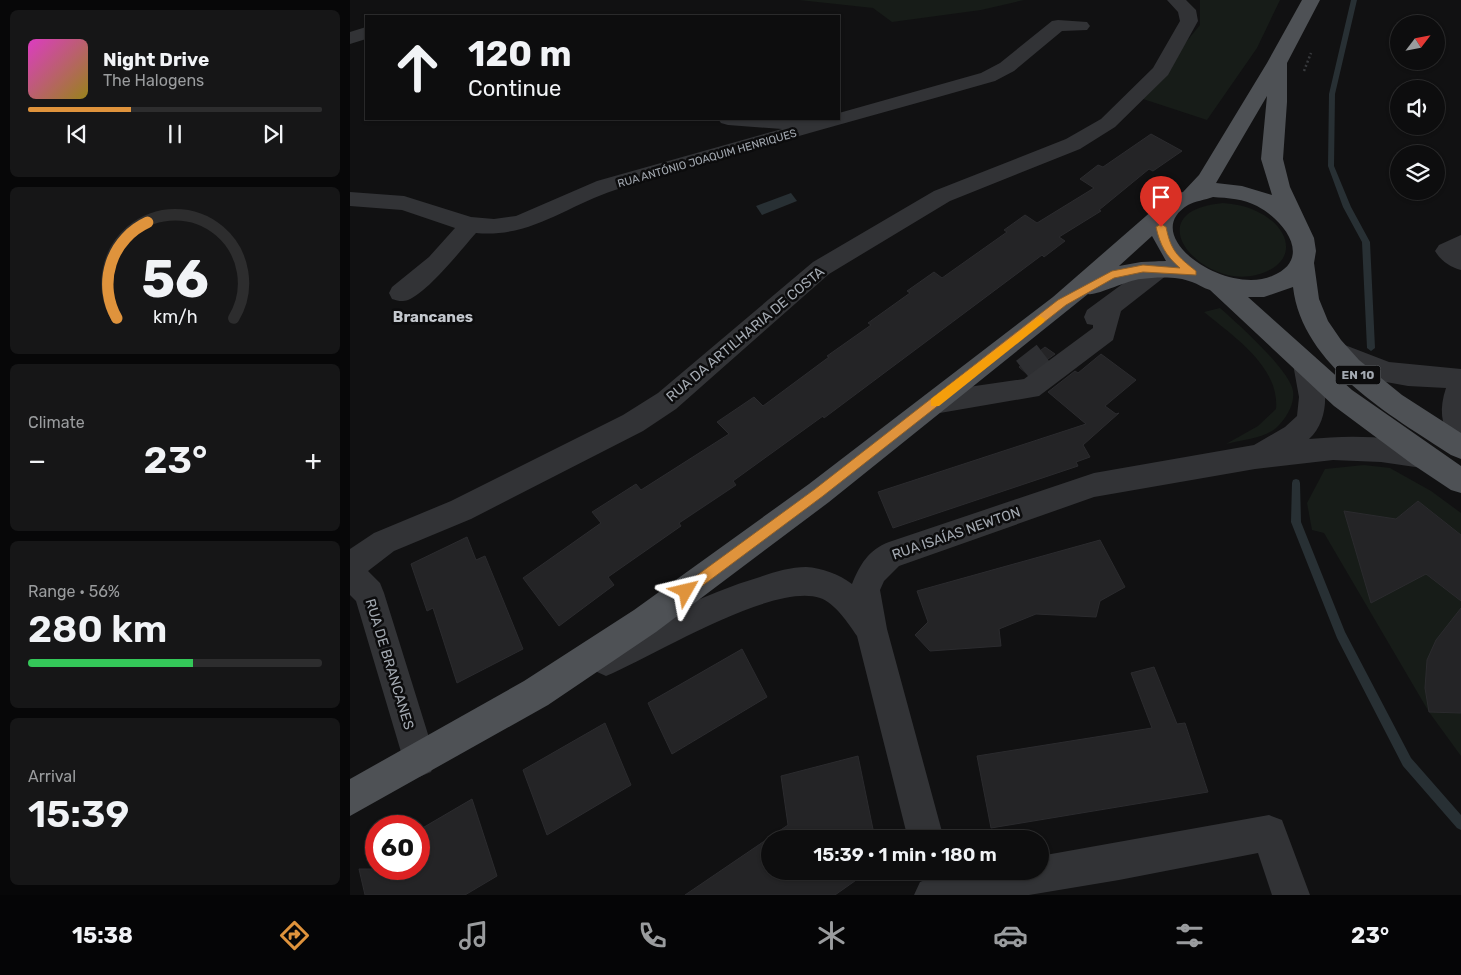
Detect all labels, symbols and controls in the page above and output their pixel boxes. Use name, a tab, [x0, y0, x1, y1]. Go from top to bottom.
north arrow	[1390, 15, 1445, 70]
map controls	[1390, 15, 1445, 200]
text: 120 m	[468, 33, 571, 75]
icon: ahead	[385, 35, 450, 100]
text: Night Drive	[103, 48, 209, 71]
text: The Halogens	[103, 71, 204, 90]
text: Continue	[468, 75, 561, 102]
button: sound	[1390, 80, 1445, 135]
icon: previous	[63, 120, 91, 148]
icon: pause	[161, 120, 189, 148]
icon: next	[259, 120, 287, 148]
street label: RUA ANTÓNIO JOAQUIM HENRIQUES	[616, 127, 798, 190]
button: layers	[1390, 145, 1445, 200]
pin	[1140, 176, 1182, 227]
icon: arrive	[1147, 183, 1175, 211]
text: 56	[141, 248, 209, 310]
street label: RUA DA ARTILHARIA DE COSTA	[663, 263, 828, 406]
text: km/h	[153, 306, 197, 327]
district label: Brancanes	[393, 308, 473, 326]
road number: EN 10	[1336, 366, 1380, 384]
text: Climate	[28, 413, 85, 432]
text: 23°	[143, 437, 207, 483]
text: −	[28, 444, 46, 477]
text: +	[305, 444, 322, 477]
street label: RUA ISAÍAS NEWTON	[889, 503, 1023, 563]
position arrow	[659, 564, 711, 616]
text: Range · 56%	[28, 582, 120, 601]
street label: RUA DE BRANCANES	[362, 597, 418, 732]
text: 280 km	[28, 606, 167, 652]
text: Arrival	[28, 767, 76, 786]
text: 15:39	[28, 791, 129, 837]
speed limit sign: 60	[365, 815, 430, 880]
text: 15:39 · 1 min · 180 m	[813, 843, 997, 866]
icon: directions	[277, 918, 312, 953]
icon: music	[456, 918, 491, 953]
icon: phone	[635, 918, 670, 953]
icon: climate	[814, 918, 849, 953]
icon: car	[993, 918, 1028, 953]
icon: filters	[1172, 918, 1207, 953]
text: 15:38	[72, 922, 133, 949]
text: 23°	[1351, 922, 1389, 949]

